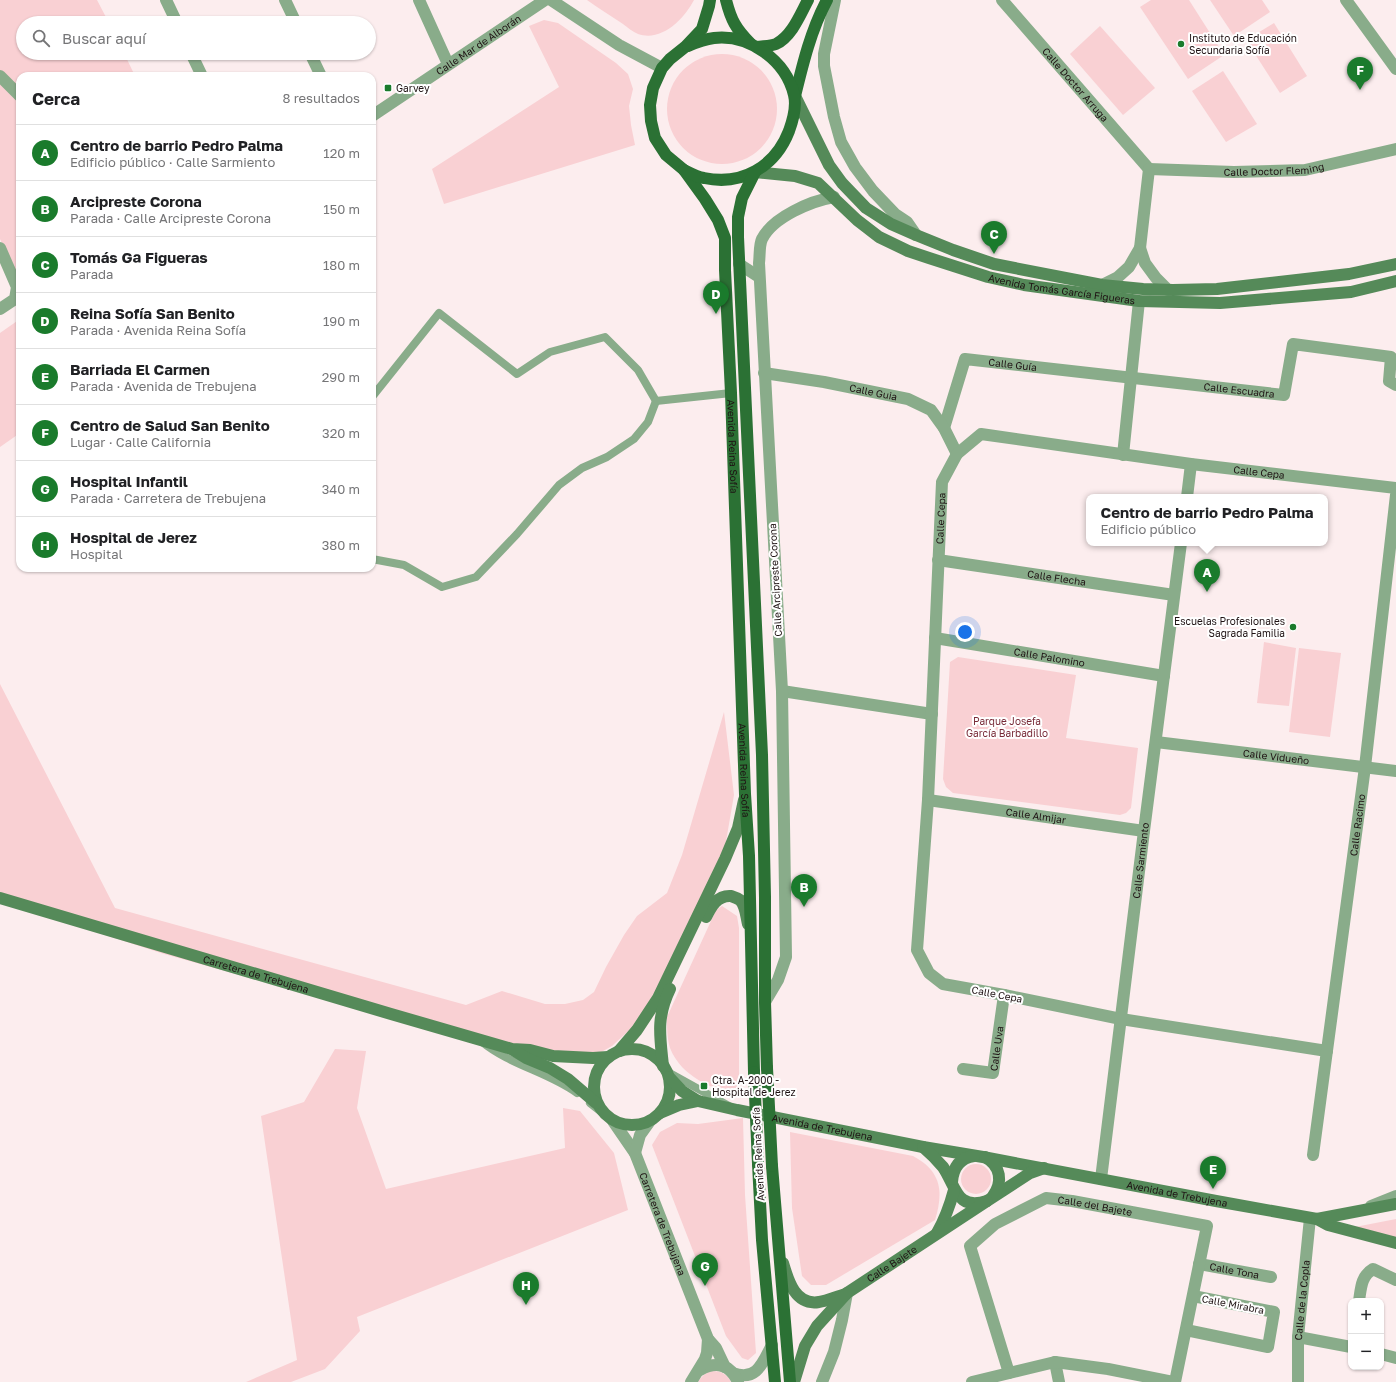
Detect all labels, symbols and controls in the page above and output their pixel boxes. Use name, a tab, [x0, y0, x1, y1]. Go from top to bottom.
street label: Calle Mar de Alborán	[434, 12, 523, 77]
search box	[16, 16, 376, 60]
icon: search	[30, 27, 52, 49]
text: Buscar aquí	[62, 29, 146, 47]
place label: Instituto de Educación Secundaria Sofía	[1189, 32, 1297, 56]
marker: Instituto de Educación Secundaria Sofía	[1176, 39, 1186, 49]
street label: Calle Doctor Arruga	[1040, 45, 1111, 124]
pin: F	[1347, 57, 1373, 90]
place label: Garvey	[396, 82, 430, 94]
marker: Garvey	[383, 83, 393, 93]
text: Cerca	[32, 88, 80, 109]
text: 8 resultados	[282, 90, 360, 106]
text: Centro de barrio Pedro Palma	[70, 136, 283, 154]
text: A	[40, 145, 50, 161]
text: 120 m	[323, 145, 360, 161]
text: Edificio público · Calle Sarmiento	[70, 154, 275, 170]
street label: Calle Doctor Fleming	[1223, 160, 1325, 178]
text: Arcipreste Corona	[70, 192, 202, 210]
text: B	[40, 201, 50, 217]
text: 150 m	[323, 201, 360, 217]
text: Parada · Calle Arcipreste Corona	[70, 210, 271, 226]
pin: C	[981, 221, 1007, 254]
text: Tomás Gª Figueras	[70, 248, 208, 266]
text: C	[40, 257, 50, 273]
text: 180 m	[323, 257, 360, 273]
text: Parada	[70, 266, 113, 282]
street label: Avenida Tomás García Figueras	[987, 271, 1136, 306]
pin: D	[703, 281, 729, 314]
text: Reina Sofía San Benito	[70, 304, 235, 322]
text: D	[40, 313, 50, 329]
text: 190 m	[323, 313, 360, 329]
text: Parada · Avenida Reina Sofía	[70, 322, 246, 338]
street label: Calle Guía	[988, 356, 1037, 373]
text: Barriada El Carmen	[70, 360, 210, 378]
text: E	[41, 369, 49, 385]
text: 290 m	[322, 369, 360, 385]
text: Parada · Avenida de Trebujena	[70, 378, 257, 394]
street label: Calle Escuadra	[1203, 380, 1275, 400]
street label: Calle Guia	[848, 381, 898, 403]
street label: Avenida Reina Sofía	[725, 399, 741, 494]
text: Centro de Salud San Benito	[70, 416, 270, 434]
text: F	[41, 425, 49, 441]
text: 320 m	[322, 425, 360, 441]
text: Lugar · Calle California	[70, 434, 211, 450]
street label: Calle Cepa	[1233, 463, 1285, 481]
text: Hospital Infantil	[70, 472, 188, 490]
text: G	[40, 481, 50, 497]
text: 340 m	[322, 481, 360, 497]
text: Parada · Carretera de Trebujena	[70, 490, 266, 506]
street label: Calle Cepa	[933, 492, 948, 544]
popup	[1086, 494, 1328, 546]
text: Centro de barrio Pedro Palma	[1100, 503, 1314, 521]
text: Edificio público	[1100, 521, 1196, 537]
street label: Calle Arcipreste Corona	[766, 523, 784, 637]
text: Hospital de Jerez	[70, 528, 197, 546]
text: H	[40, 537, 50, 553]
text: 380 m	[322, 537, 360, 553]
text: Hospital	[70, 546, 123, 562]
pin: A	[1194, 559, 1220, 592]
street label: Calle Flecha	[1027, 567, 1087, 588]
place label: Escuelas Profesionales Sagrada Familia	[1174, 615, 1285, 639]
your location	[955, 622, 975, 642]
marker: Escuelas Profesionales Sagrada Familia	[1288, 622, 1298, 632]
street label: Calle Palomino	[1013, 645, 1086, 669]
park label: Parque Josefa García Barbadillo	[966, 715, 1048, 739]
street label: Avenida Reina Sofía	[737, 723, 752, 818]
street label: Calle Vidueño	[1242, 747, 1310, 766]
street label: Calle Racimo	[1347, 793, 1367, 857]
street label: Calle Almijar	[1005, 805, 1067, 826]
street label: Calle Sarmiento	[1130, 822, 1151, 899]
pin: B	[791, 874, 817, 907]
street label: Carretera de Trebujena	[202, 953, 310, 995]
street label: Calle Cepa	[971, 983, 1023, 1005]
street label: Calle Uva	[987, 1025, 1006, 1072]
place label: Ctra. A-2000 - Hospital de Jerez	[712, 1074, 796, 1098]
marker: Ctra. A-2000 - Hospital de Jerez	[699, 1081, 709, 1091]
street label: Avenida Reina Sofía	[750, 1107, 766, 1201]
street label: Avenida de Trebujena	[771, 1111, 874, 1143]
pin: E	[1200, 1156, 1226, 1189]
street label: Carretera de Trebujena	[637, 1171, 688, 1277]
street label: Avenida de Trebujena	[1126, 1178, 1228, 1209]
street label: Calle del Bajete	[1057, 1193, 1133, 1218]
street label: Calle Bajete	[864, 1243, 919, 1285]
pin: G	[692, 1253, 718, 1286]
street label: Calle de la Copla	[1292, 1259, 1312, 1341]
street label: Calle Tona	[1209, 1260, 1260, 1281]
pin: H	[513, 1272, 539, 1305]
street label: Calle Mirabra	[1201, 1292, 1265, 1316]
map controls	[1348, 1298, 1384, 1370]
button: +	[1348, 1298, 1384, 1334]
button: −	[1348, 1334, 1384, 1370]

